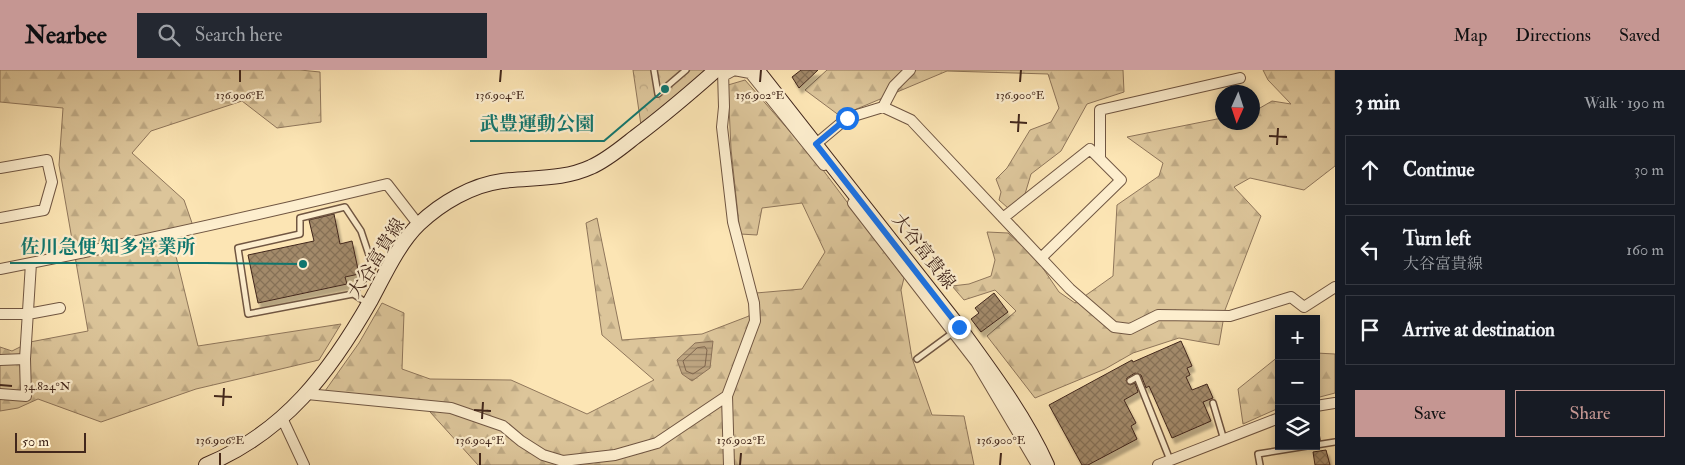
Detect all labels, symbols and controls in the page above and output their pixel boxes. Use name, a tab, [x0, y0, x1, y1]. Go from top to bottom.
search box	[137, 13, 487, 58]
text: Nearbee	[25, 20, 107, 51]
icon: search	[155, 21, 183, 49]
text: Search here	[195, 23, 282, 47]
text: Map	[1454, 24, 1487, 47]
text: Directions	[1515, 24, 1591, 47]
text: Saved	[1619, 24, 1660, 47]
north arrow	[1215, 85, 1260, 130]
text: 136.906°E	[216, 88, 265, 103]
text: 136.904°E	[476, 88, 525, 103]
text: 136.902°E	[736, 88, 785, 103]
text: 136.900°E	[996, 88, 1045, 103]
text: 3 min	[1355, 89, 1400, 116]
text: Walk · 190 m	[1584, 93, 1665, 113]
callout: 武豊運動公園	[470, 107, 604, 141]
route start	[836, 107, 859, 130]
text: 武豊運動公園	[480, 112, 594, 136]
icon: ahead	[1356, 156, 1384, 184]
text: Continue	[1403, 158, 1474, 182]
text: 30 m	[1634, 160, 1664, 180]
street label: 大谷富貴線	[887, 209, 960, 294]
street label: 大谷富貴線	[343, 214, 410, 303]
text: Turn left	[1403, 227, 1471, 251]
callout: 佐川急便 知多営業所	[10, 229, 205, 263]
text: 佐川急便 知多営業所	[21, 235, 196, 259]
icon: left	[1356, 236, 1384, 264]
text: 160 m	[1626, 240, 1664, 260]
text: 大谷富貴線	[1403, 254, 1483, 274]
map controls	[1275, 315, 1320, 450]
button: +	[1275, 315, 1320, 360]
route end	[948, 316, 971, 339]
icon: arrive	[1356, 316, 1384, 344]
text: Arrive at destination	[1403, 318, 1555, 342]
button: −	[1275, 360, 1320, 405]
text: 34.824°N	[24, 379, 71, 394]
button: Save	[1355, 390, 1505, 437]
button: Share	[1515, 390, 1665, 437]
button: layers	[1275, 405, 1320, 450]
scale bar	[15, 430, 86, 453]
text: 50 m	[22, 433, 49, 450]
text: 136.906°E	[196, 433, 245, 448]
text: 136.904°E	[456, 433, 505, 448]
text: 136.902°E	[717, 433, 766, 448]
text: 136.900°E	[977, 433, 1026, 448]

